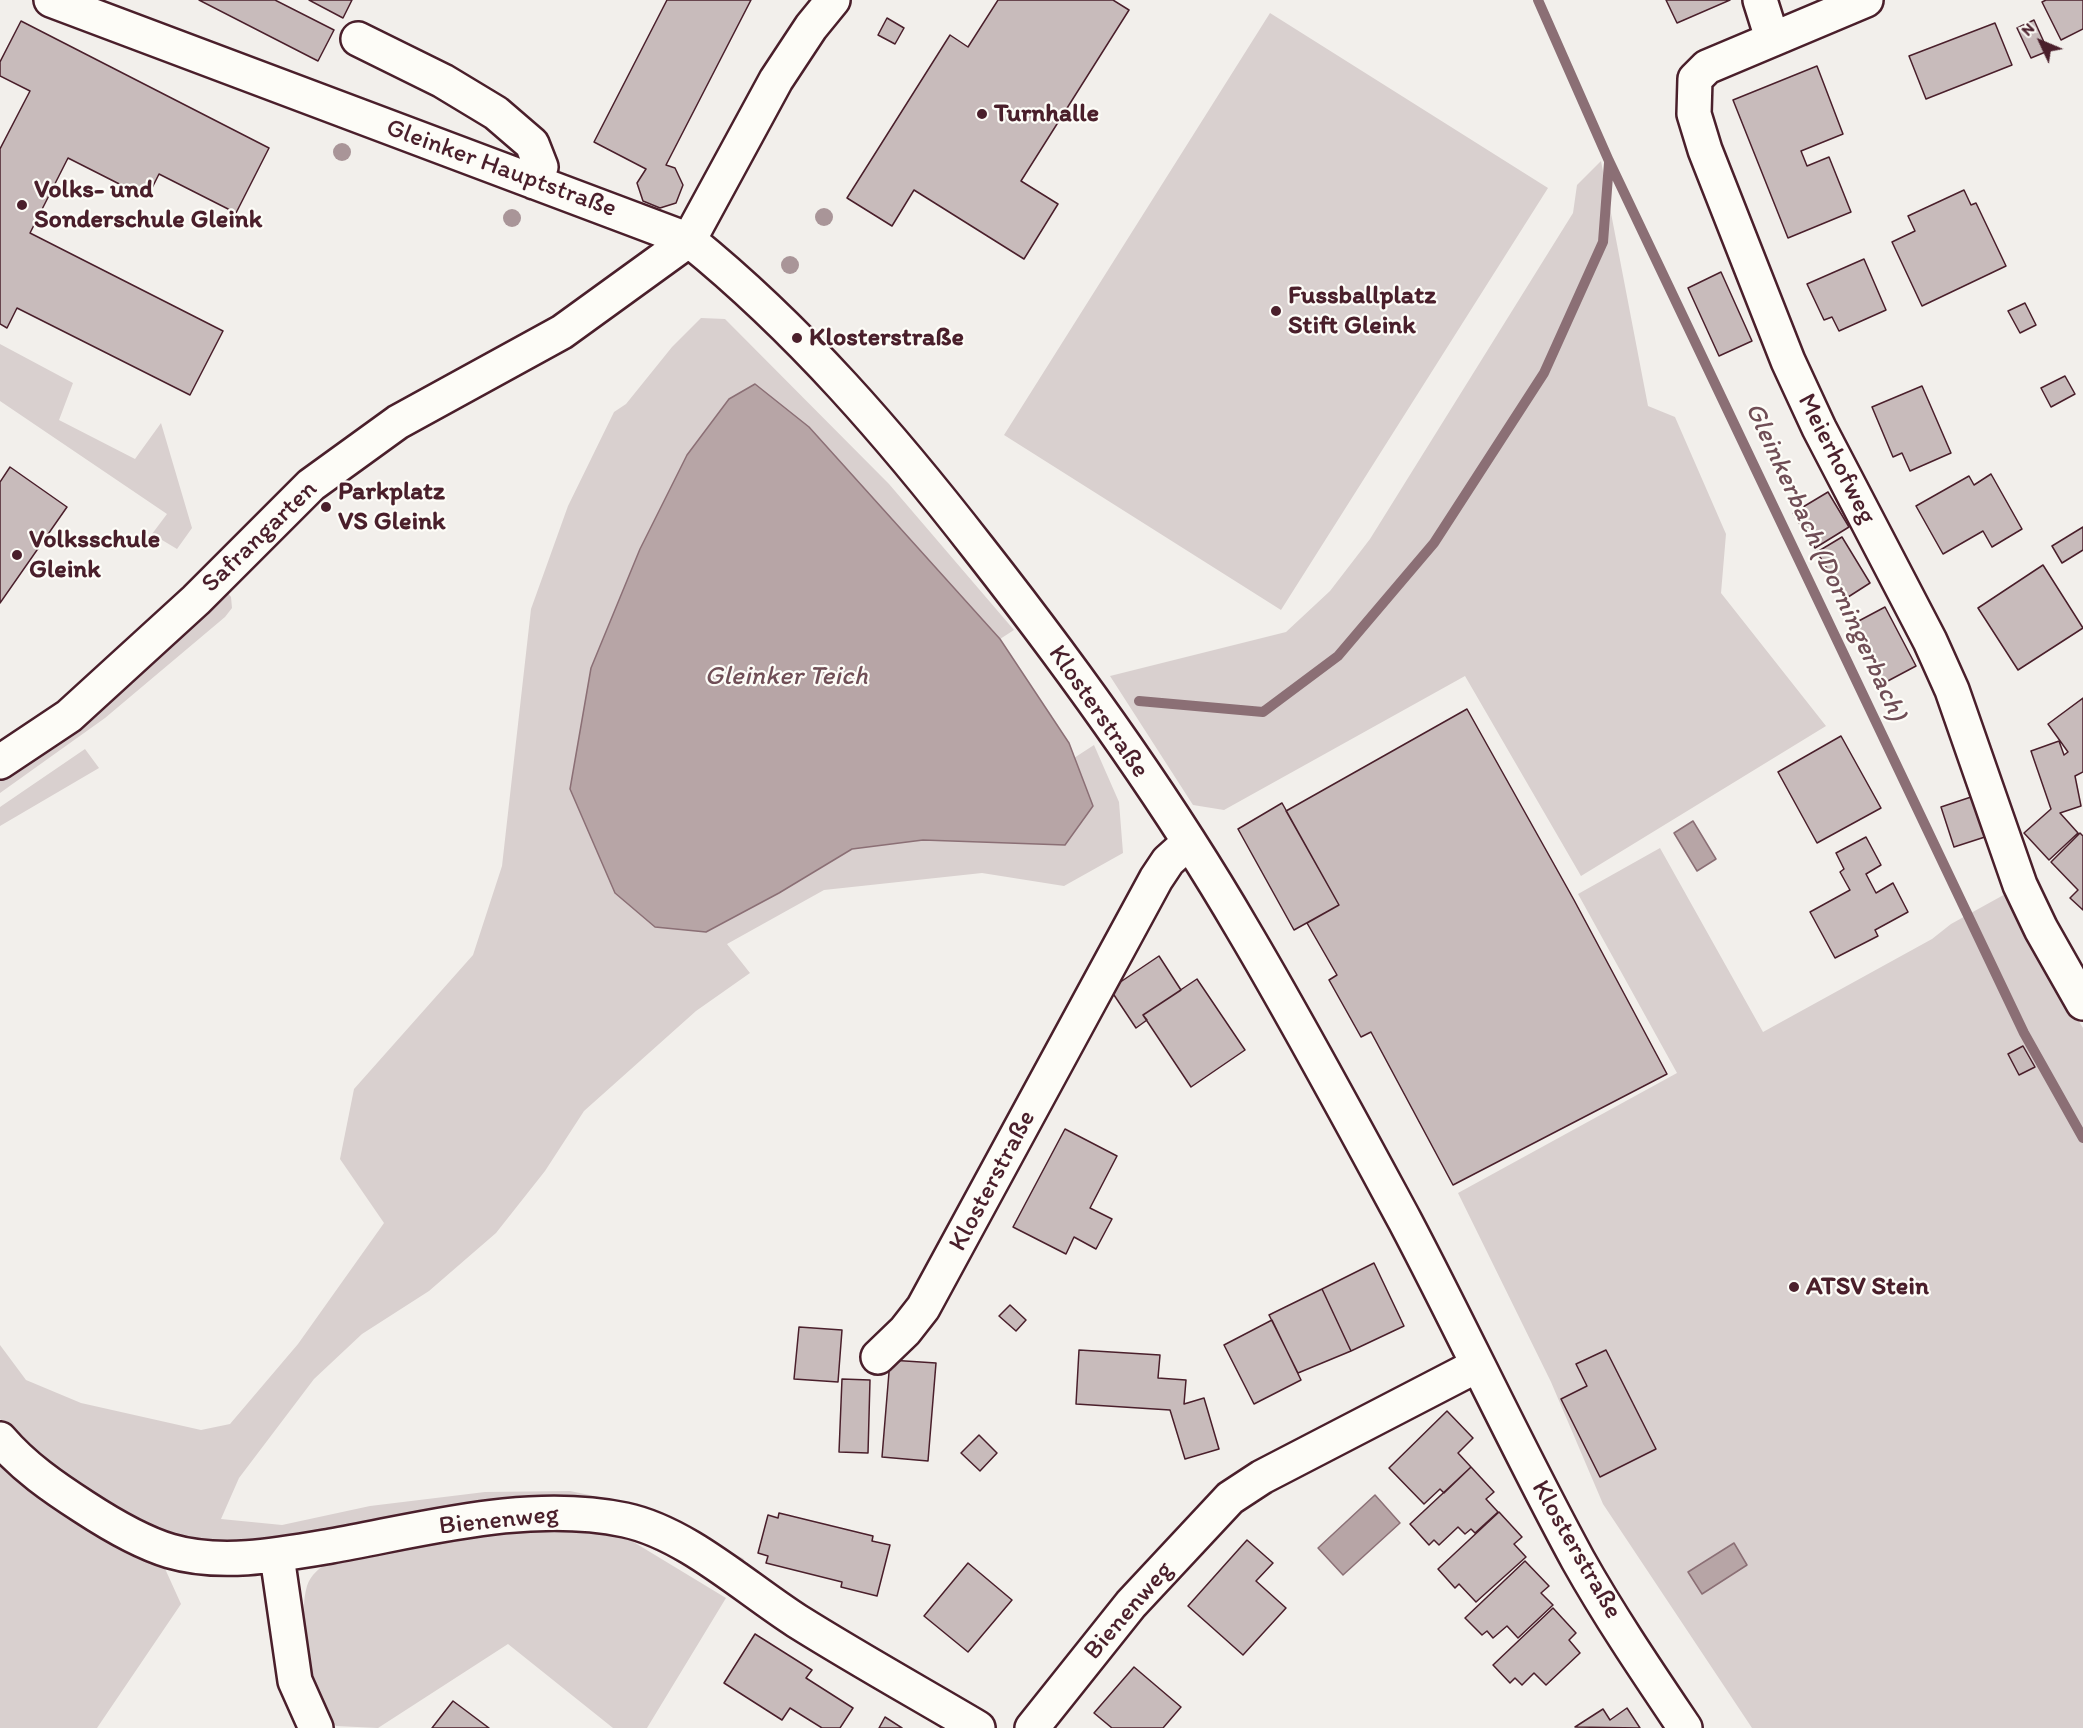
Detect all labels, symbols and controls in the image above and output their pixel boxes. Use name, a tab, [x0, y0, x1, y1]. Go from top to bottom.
north arrow	[2011, 12, 2071, 72]
text: N	[2017, 19, 2038, 40]
place label: Turnhalle	[994, 98, 1099, 130]
marker: Turnhalle	[975, 107, 989, 121]
street label: Gleinker Hauptstraße	[382, 113, 620, 225]
place label: Volks- und Sonderschule Gleink	[34, 174, 262, 236]
marker: Volks- und Sonderschule Gleink	[15, 198, 29, 212]
place label: Fussballplatz Stift Gleink	[1288, 280, 1436, 342]
marker: Fussballplatz Stift Gleink	[1269, 304, 1283, 318]
place label: Klosterstraße	[809, 322, 964, 354]
marker: Klosterstraße	[790, 331, 804, 345]
street label: Meierhofweg	[1790, 389, 1882, 529]
water label: Gleinkerbach (Dorningerbach)	[1737, 398, 1913, 726]
street label: Safrangarten	[196, 474, 324, 600]
place label: Parkplatz VS Gleink	[338, 476, 445, 538]
marker: Parkplatz VS Gleink	[319, 500, 333, 514]
place label: Volksschule Gleink	[29, 524, 160, 586]
marker: Volksschule Gleink	[10, 548, 24, 562]
street label: Klosterstraße	[1041, 640, 1155, 784]
water label: Gleinker Teich	[705, 661, 867, 693]
street label: Klosterstraße	[943, 1105, 1043, 1257]
place label: ATSV Stein	[1806, 1271, 1929, 1303]
marker: ATSV Stein	[1787, 1280, 1801, 1294]
street label: Klosterstraße	[1524, 1475, 1628, 1625]
street label: Bienenweg	[438, 1499, 560, 1543]
street label: Bienenweg	[1078, 1555, 1180, 1667]

